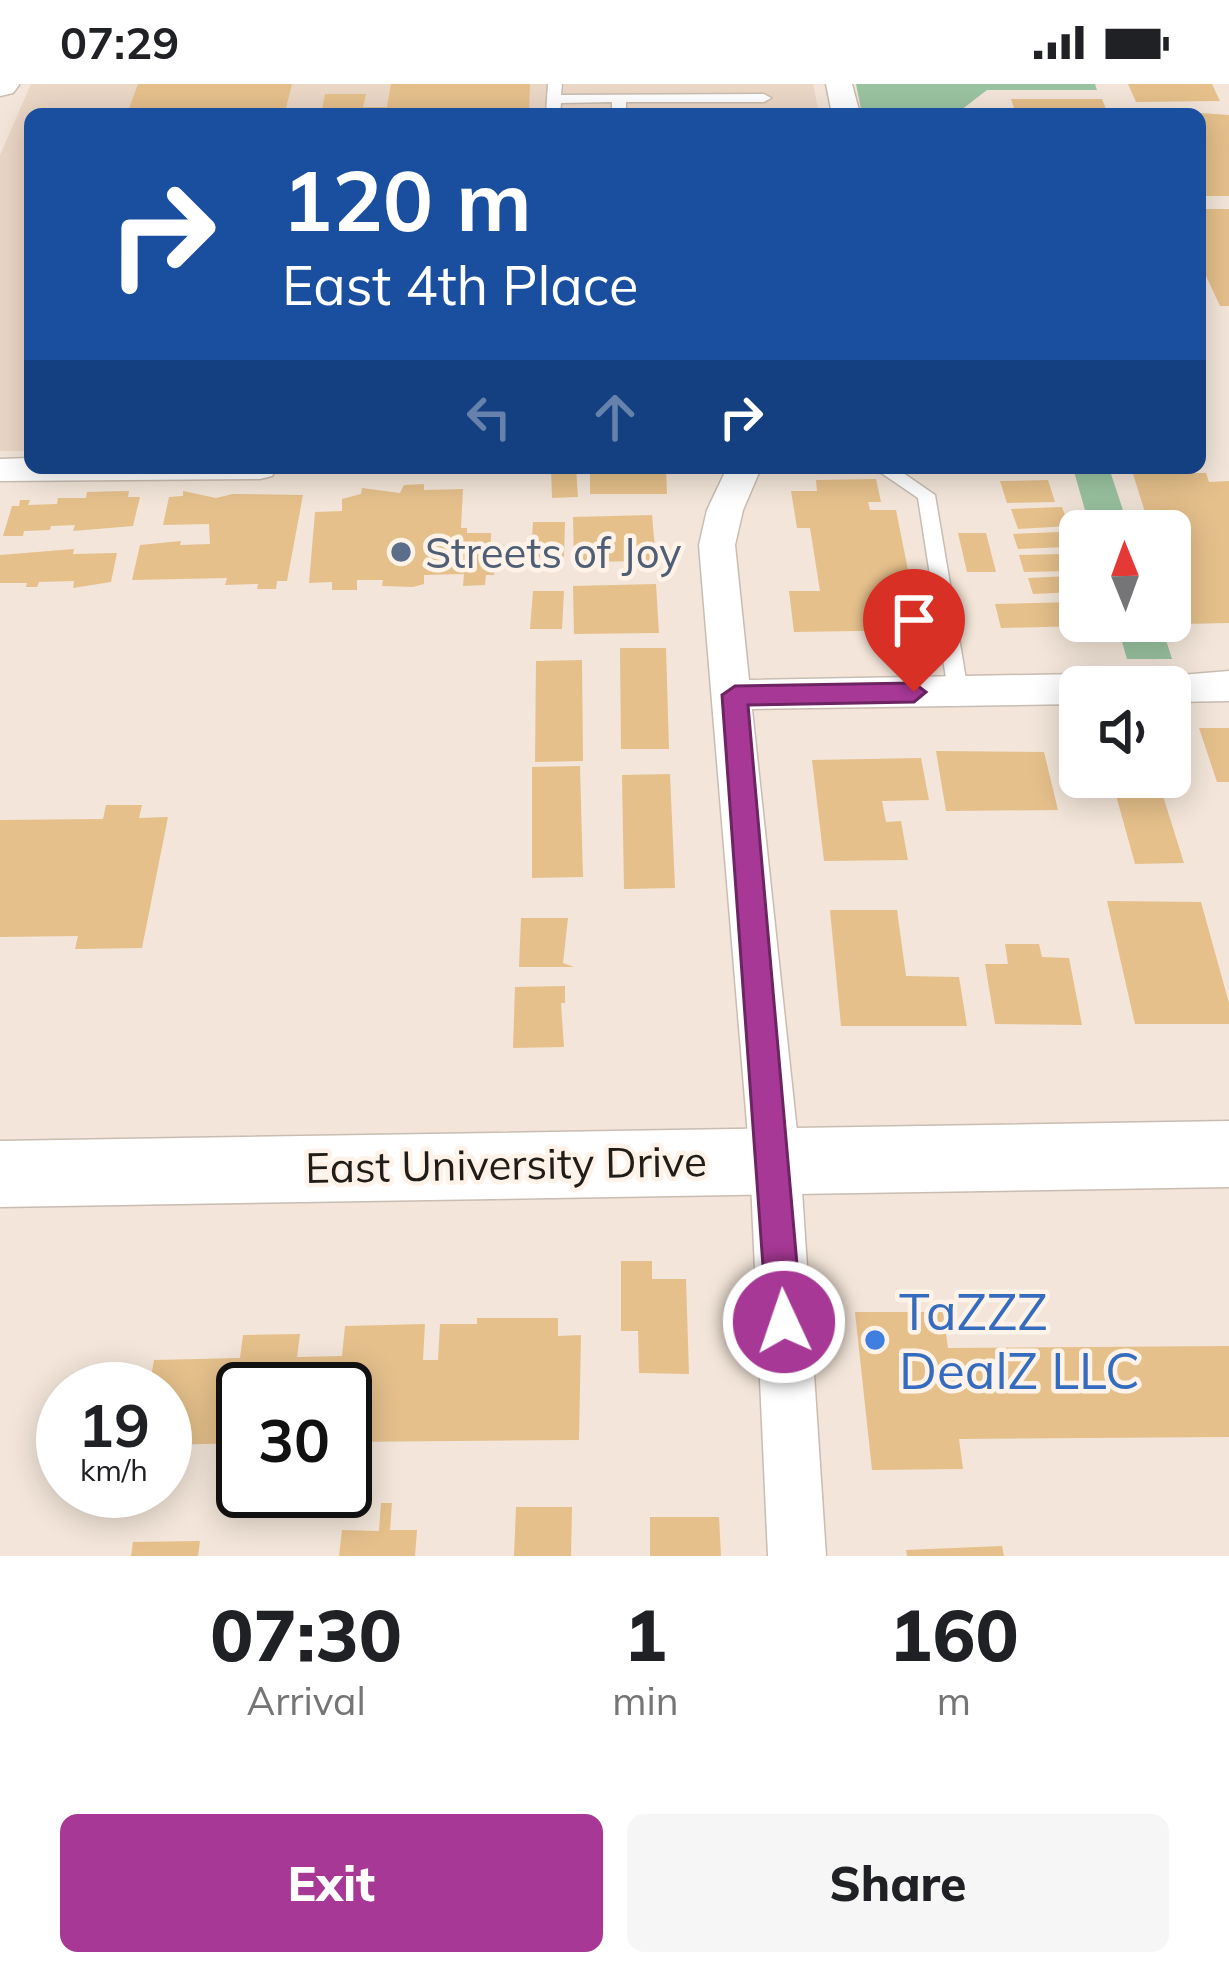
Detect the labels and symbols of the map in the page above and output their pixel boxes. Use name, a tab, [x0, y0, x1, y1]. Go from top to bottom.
north arrow	[1059, 510, 1191, 642]
place label: Streets of Joy	[425, 526, 682, 579]
marker: Streets of Joy	[388, 539, 414, 565]
pin	[863, 569, 965, 692]
street label: East University Drive	[305, 1134, 707, 1194]
position arrow	[721, 1259, 847, 1385]
place label: TaZZZ DealZ LLC	[899, 1279, 1140, 1402]
marker: TaZZZ DealZ LLC	[862, 1327, 888, 1353]
speed limit sign: 30	[216, 1362, 372, 1518]

